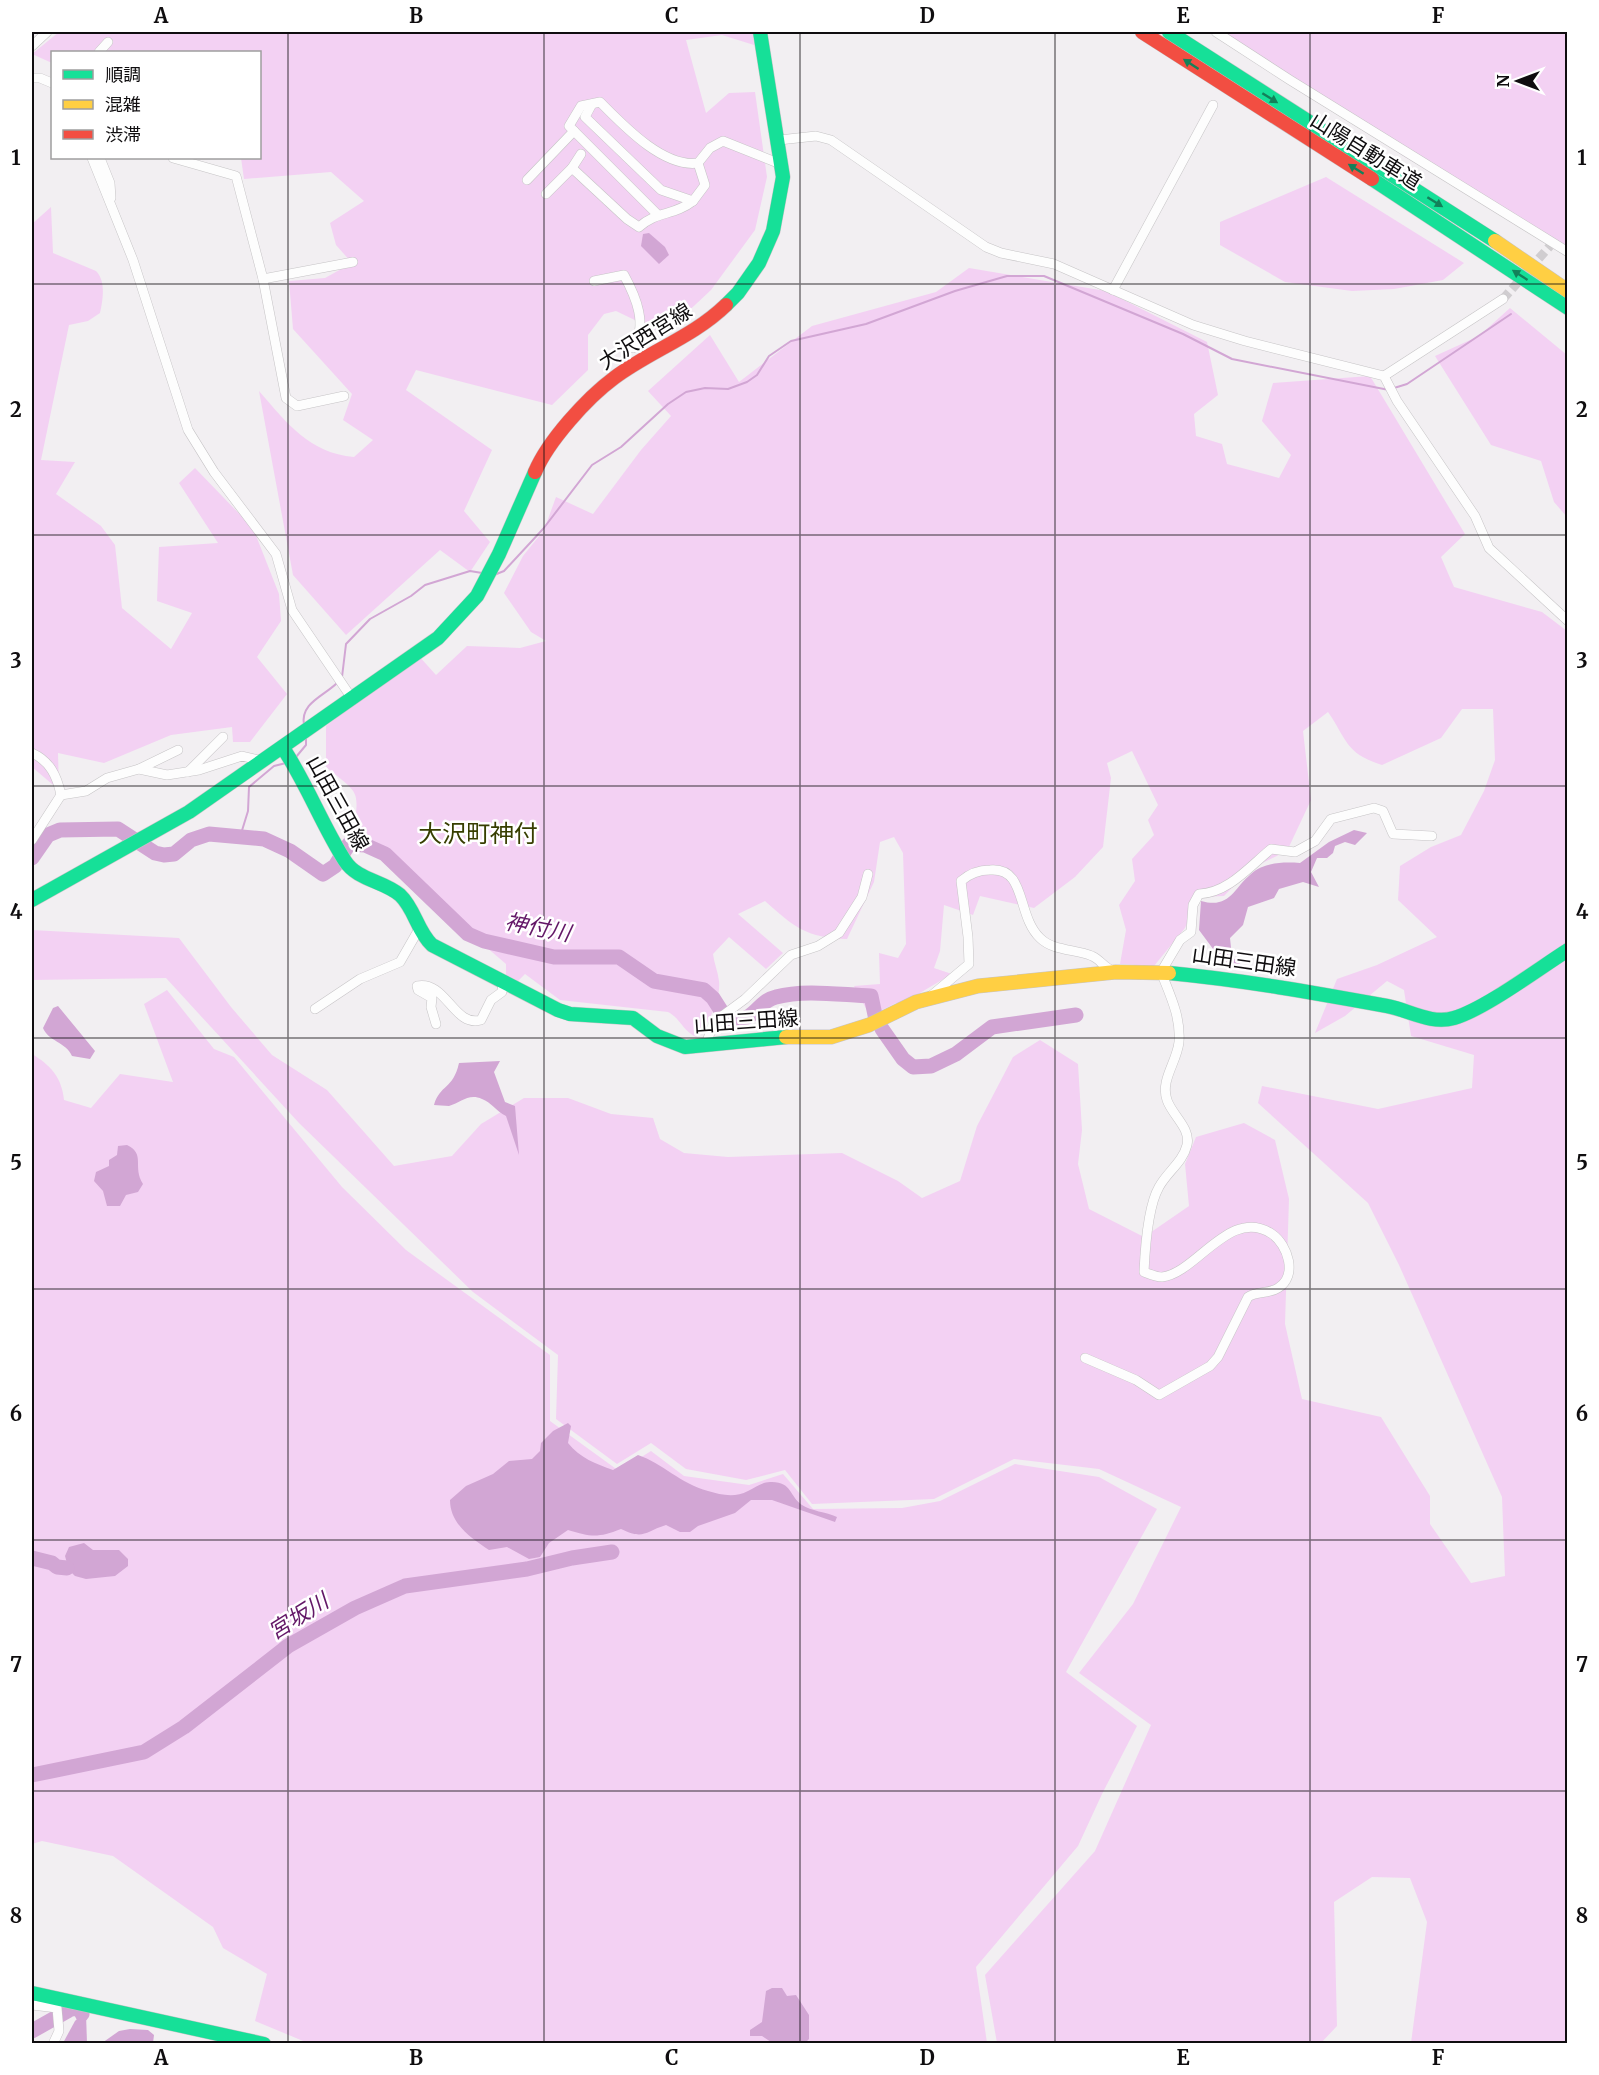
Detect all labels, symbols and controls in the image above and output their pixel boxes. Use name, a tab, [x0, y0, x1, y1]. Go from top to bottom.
text: A	[153, 3, 169, 28]
text: B	[409, 3, 423, 28]
text: C	[665, 3, 679, 28]
text: D	[919, 3, 935, 28]
text: E	[1176, 3, 1190, 28]
text: F	[1432, 3, 1445, 28]
legend	[51, 51, 261, 159]
north arrow	[1488, 51, 1548, 111]
one-way arrow	[1183, 59, 1200, 70]
text: 順調	[105, 63, 141, 86]
text: N	[1493, 74, 1513, 87]
text: 混雑	[105, 93, 141, 116]
one-way arrow	[1262, 93, 1278, 104]
street label: 山陽自動車道	[1305, 106, 1427, 196]
text: 渋滞	[105, 123, 141, 146]
text: 1	[11, 145, 21, 170]
text: 1	[1577, 145, 1587, 170]
one-way arrow	[1348, 164, 1364, 175]
one-way arrow	[1427, 196, 1443, 207]
one-way arrow	[1512, 269, 1528, 281]
street label: 大沢西宮線	[593, 297, 697, 375]
text: 2	[10, 397, 22, 422]
text: 2	[1576, 397, 1588, 422]
text: 3	[10, 648, 22, 673]
text: 3	[1576, 648, 1588, 673]
street label: 山田三田線	[301, 751, 375, 855]
district label: 大沢町神付	[418, 818, 538, 849]
text: 4	[10, 899, 23, 924]
text: 4	[1576, 899, 1589, 924]
water label: 神付川	[503, 907, 575, 947]
street label: 山田三田線	[1190, 940, 1298, 982]
street label: 山田三田線	[693, 1004, 799, 1038]
text: 5	[10, 1150, 22, 1175]
text: 5	[1576, 1150, 1588, 1175]
text: 6	[10, 1401, 22, 1426]
text: 6	[1576, 1401, 1588, 1426]
water label: 宮坂川	[263, 1586, 335, 1645]
text: 7	[10, 1652, 22, 1677]
text: 7	[1576, 1652, 1588, 1677]
text: 8	[10, 1903, 22, 1928]
text: 8	[1576, 1903, 1588, 1928]
text: A	[153, 2045, 169, 2070]
text: B	[409, 2045, 423, 2070]
text: C	[665, 2045, 679, 2070]
text: D	[919, 2045, 935, 2070]
text: E	[1176, 2045, 1190, 2070]
text: F	[1432, 2045, 1445, 2070]

